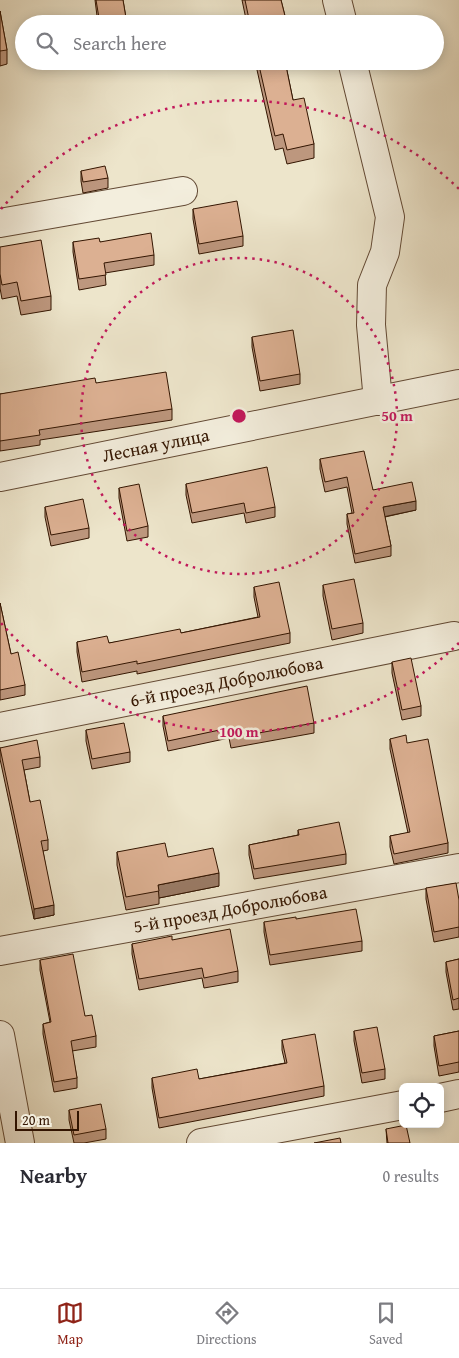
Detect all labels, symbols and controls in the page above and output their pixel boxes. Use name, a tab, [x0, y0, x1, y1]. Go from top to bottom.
search box	[15, 15, 444, 70]
icon: search	[33, 29, 61, 57]
text: Search here	[73, 29, 167, 57]
text: 50 m	[381, 405, 413, 426]
centre of rings	[230, 407, 248, 425]
street label: Лесная улица	[100, 421, 212, 469]
street label: 6-й проезд Добролюбова	[128, 649, 326, 714]
text: 100 m	[219, 721, 259, 742]
street label: 5-й проезд Добролюбова	[131, 878, 330, 940]
map controls	[399, 1083, 444, 1128]
button: locate	[399, 1083, 444, 1128]
scale bar	[15, 1108, 79, 1131]
text: 20 m	[22, 1110, 50, 1130]
text: Nearby	[20, 1160, 87, 1191]
text: 0 results	[382, 1164, 439, 1188]
tab: Map	[56, 1299, 84, 1349]
tab: Directions	[196, 1299, 257, 1349]
tab: Saved	[369, 1299, 403, 1349]

